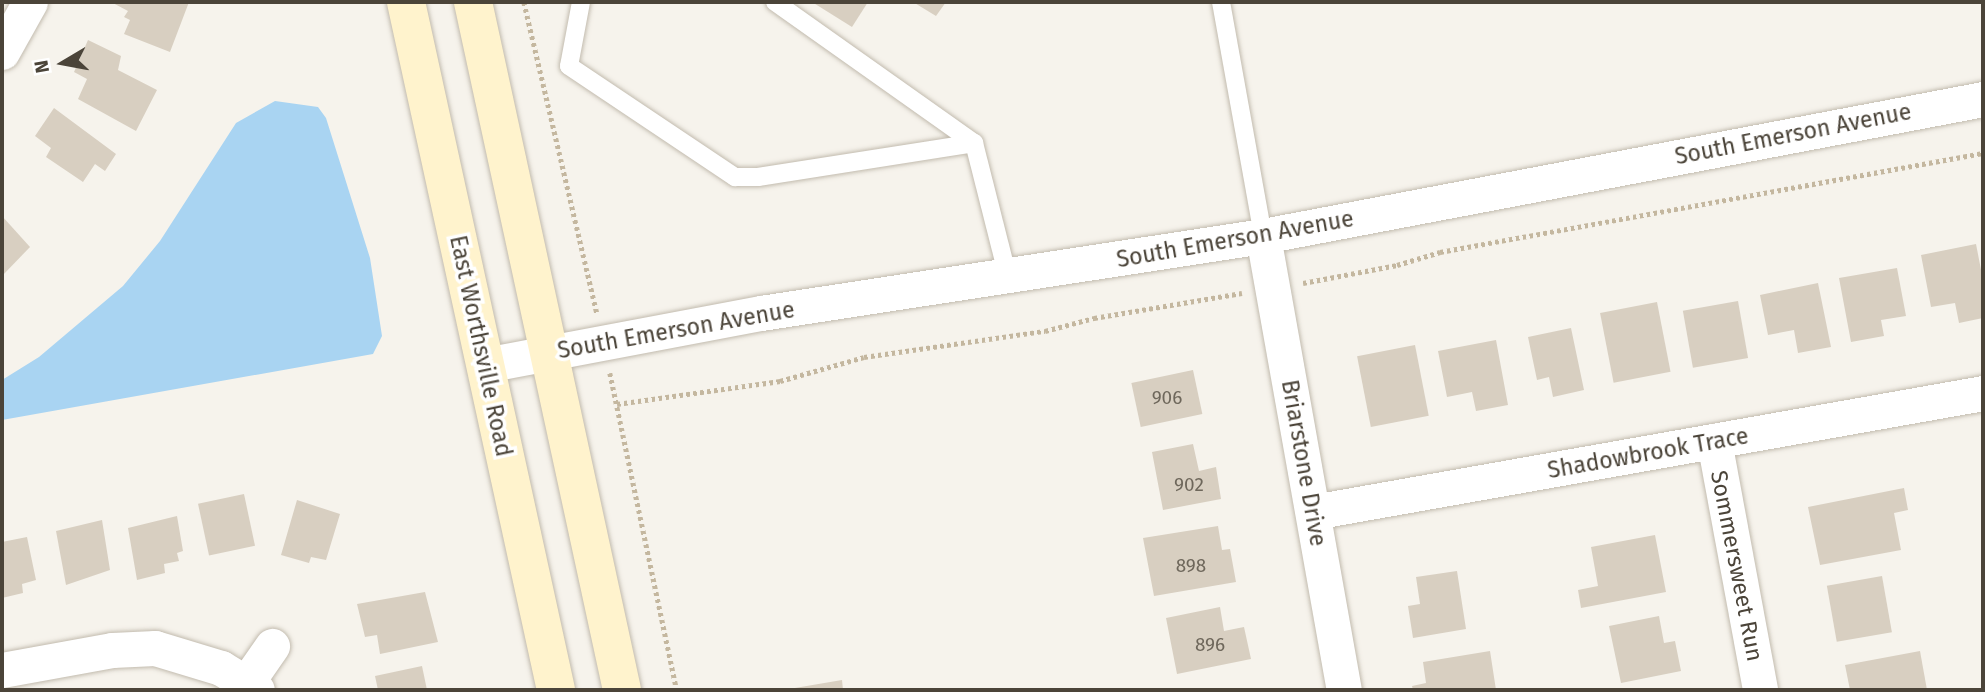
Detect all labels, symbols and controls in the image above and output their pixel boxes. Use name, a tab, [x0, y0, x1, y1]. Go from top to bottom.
north arrow	[28, 28, 98, 98]
text: N	[29, 59, 54, 75]
street label: South Emerson Avenue	[1672, 98, 1914, 170]
street label: South Emerson Avenue	[1114, 205, 1356, 273]
street label: East Worthsville Road	[444, 233, 518, 459]
street label: South Emerson Avenue	[555, 296, 797, 364]
street label: Briarstone Drive	[1276, 378, 1332, 548]
house number: 906	[1152, 387, 1182, 409]
street label: Shadowbrook Trace	[1545, 422, 1751, 484]
street label: Sommersweet Run	[1705, 468, 1769, 664]
house number: 902	[1174, 474, 1204, 496]
house number: 898	[1176, 555, 1206, 577]
house number: 896	[1195, 634, 1225, 656]

